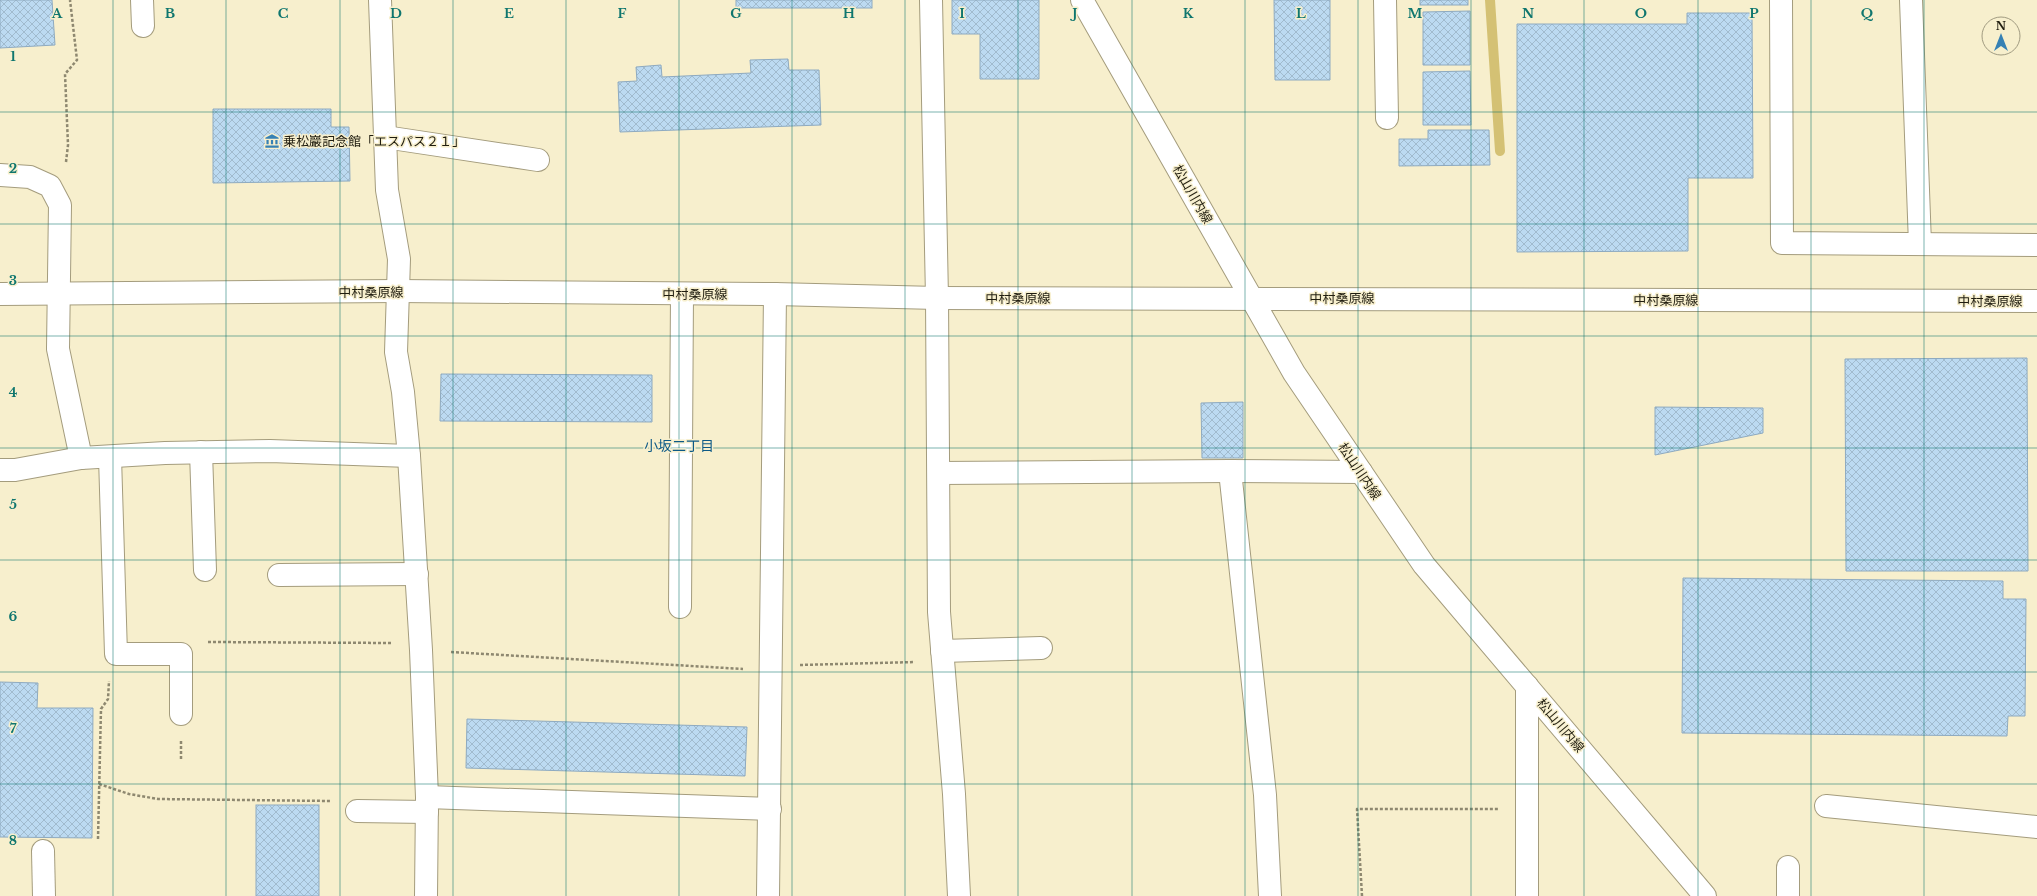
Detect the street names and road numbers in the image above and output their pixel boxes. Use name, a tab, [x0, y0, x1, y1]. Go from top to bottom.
street label: 松山川内線	[1169, 162, 1216, 227]
street label: 中村桑原線	[338, 284, 404, 301]
street label: 中村桑原線	[662, 286, 728, 303]
street label: 中村桑原線	[985, 290, 1051, 307]
street label: 中村桑原線	[1309, 290, 1375, 307]
street label: 中村桑原線	[1633, 292, 1699, 309]
street label: 中村桑原線	[1957, 293, 2023, 310]
street label: 松山川内線	[1334, 440, 1385, 503]
street label: 松山川内線	[1533, 695, 1588, 756]

